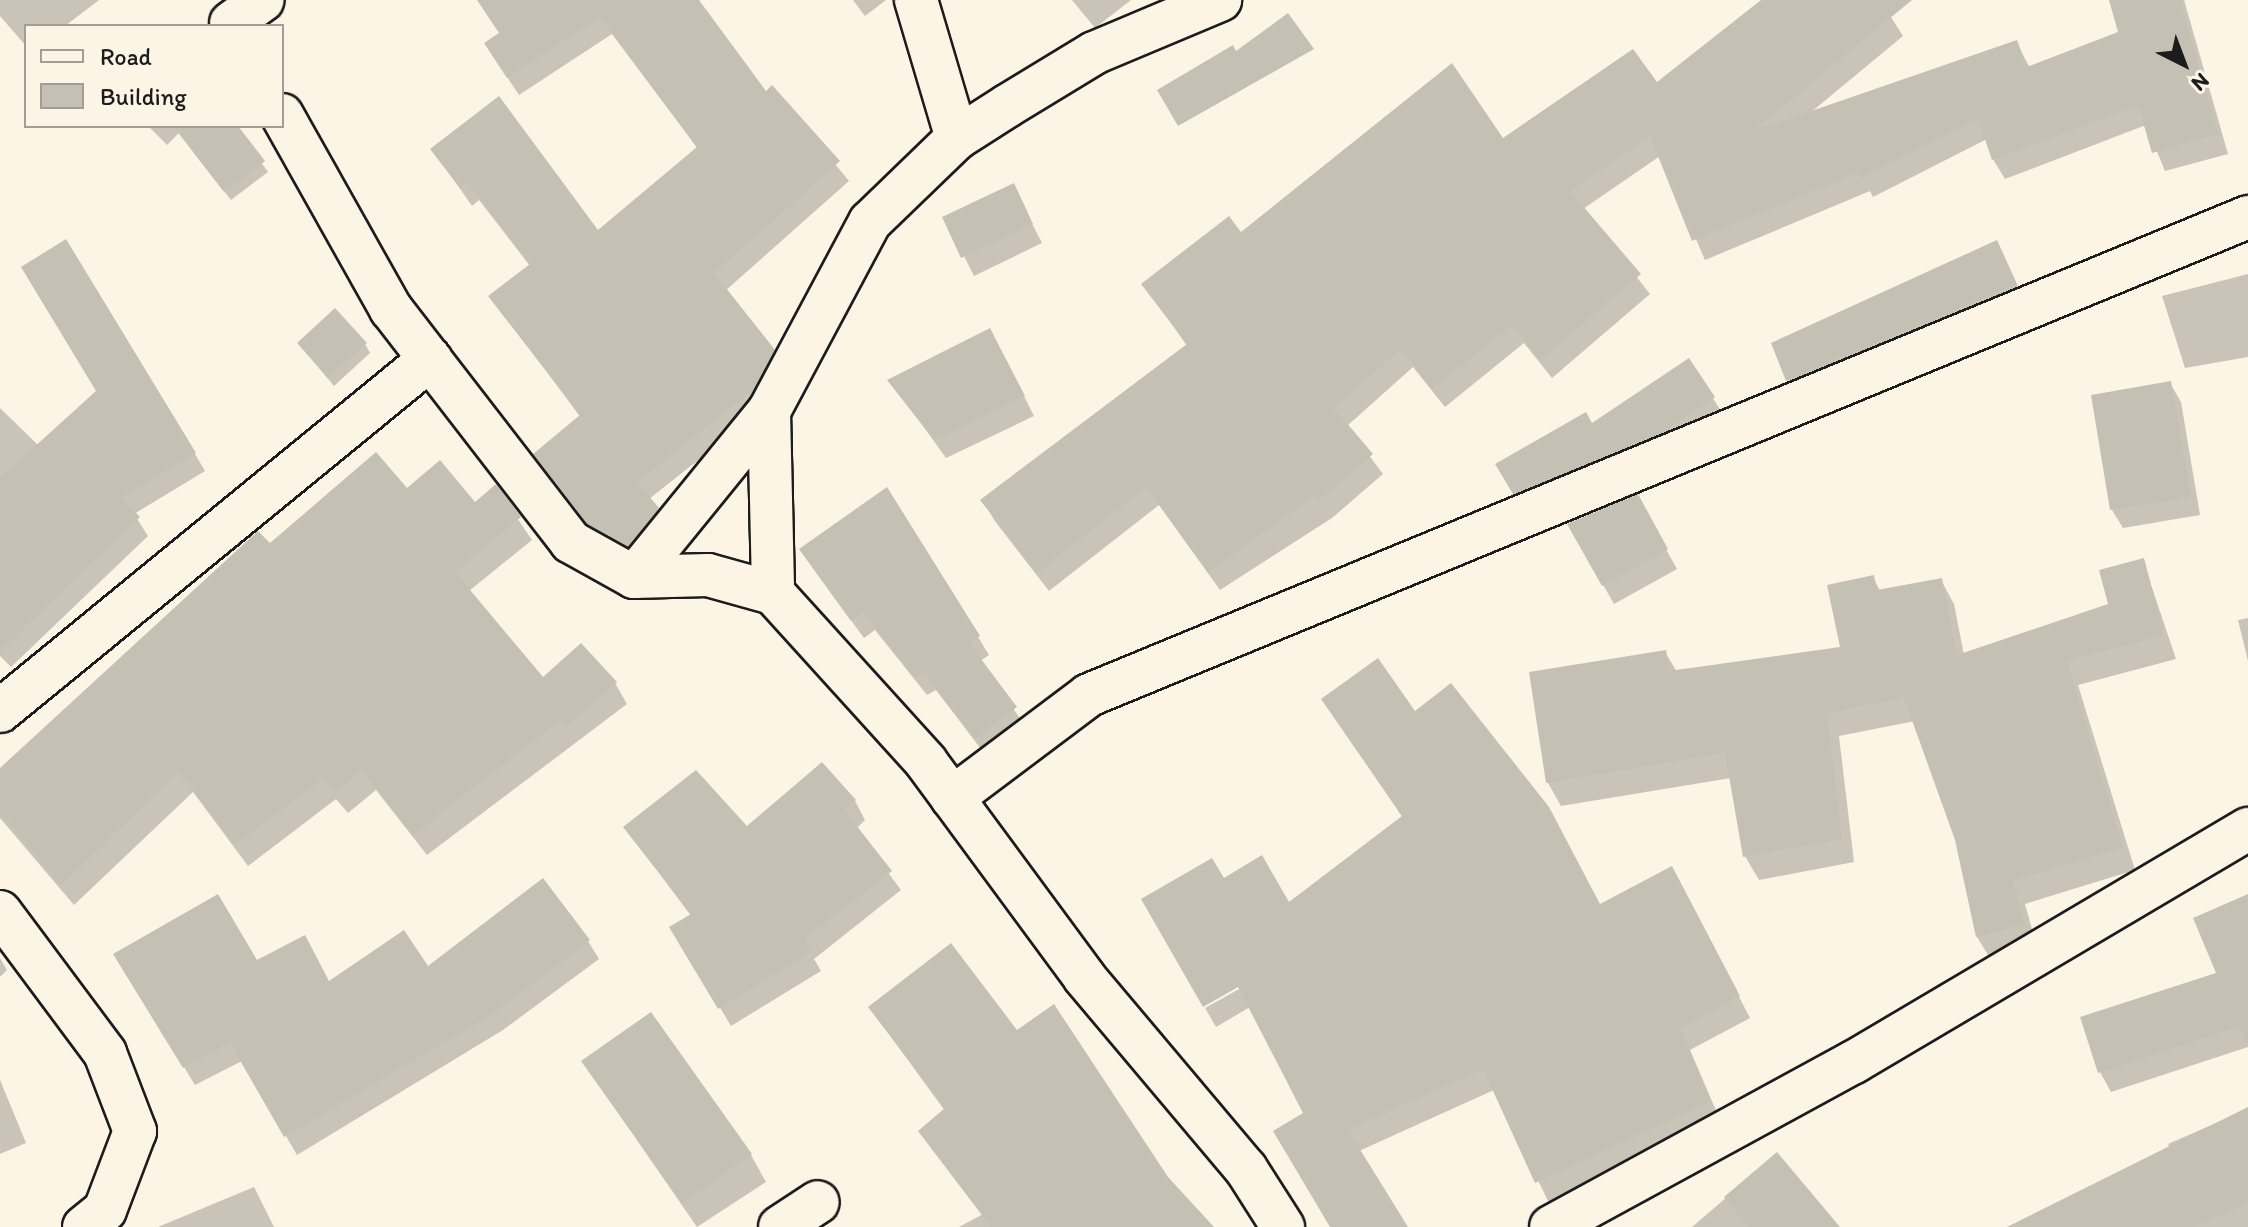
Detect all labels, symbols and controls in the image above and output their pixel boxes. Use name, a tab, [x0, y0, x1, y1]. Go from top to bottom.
legend	[24, 24, 284, 128]
north arrow	[2144, 24, 2224, 104]
text: Road	[100, 42, 152, 71]
text: N	[2186, 67, 2215, 97]
text: Building	[100, 82, 187, 111]

